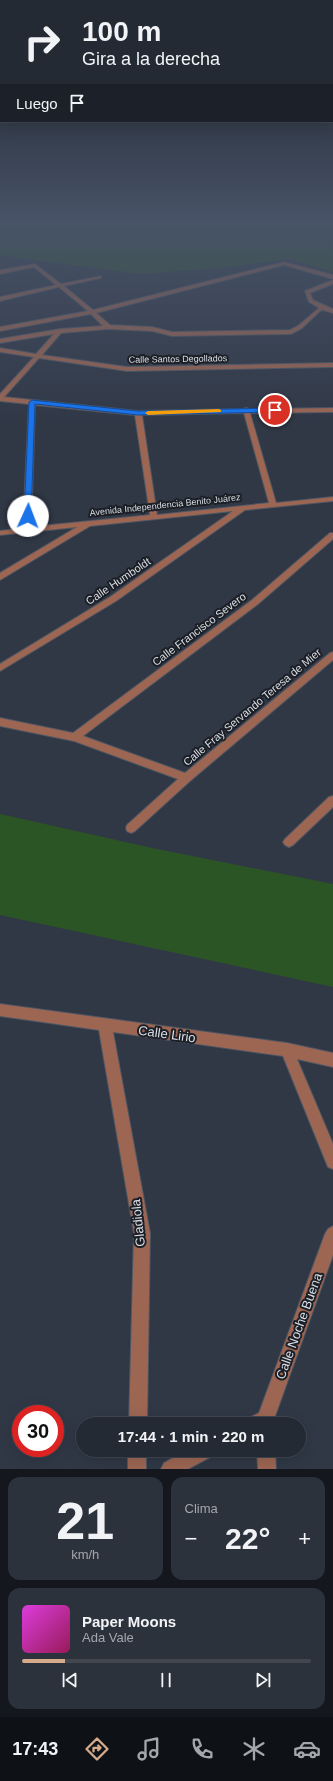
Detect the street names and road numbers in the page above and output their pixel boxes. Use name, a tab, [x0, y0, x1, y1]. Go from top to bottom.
street label: Calle Santos Degollados	[129, 353, 228, 365]
street label: Avenida Independencia Benito Juárez	[89, 492, 241, 518]
street label: Calle Humboldt	[83, 555, 153, 607]
street label: Calle Francisco Severo	[150, 590, 248, 668]
street label: Calle Fray Servando Teresa de Mier	[181, 646, 323, 768]
street label: Calle Lirio	[137, 1023, 197, 1045]
street label: Gladiola	[128, 1198, 148, 1248]
street label: Calle Noche Buena	[273, 1270, 325, 1381]

